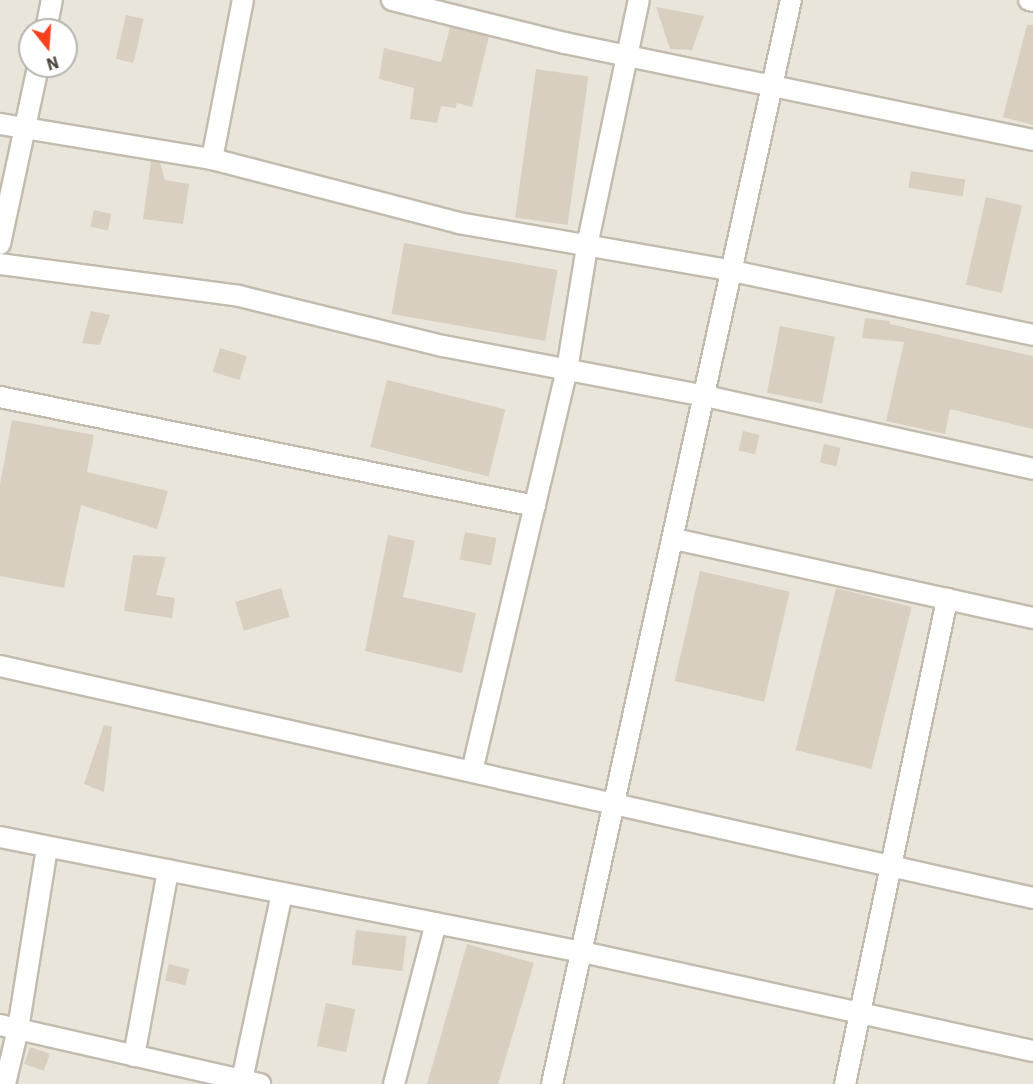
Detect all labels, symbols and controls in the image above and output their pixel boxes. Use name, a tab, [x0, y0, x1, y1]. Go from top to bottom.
north arrow	[18, 18, 78, 78]
text: N	[44, 52, 61, 75]

